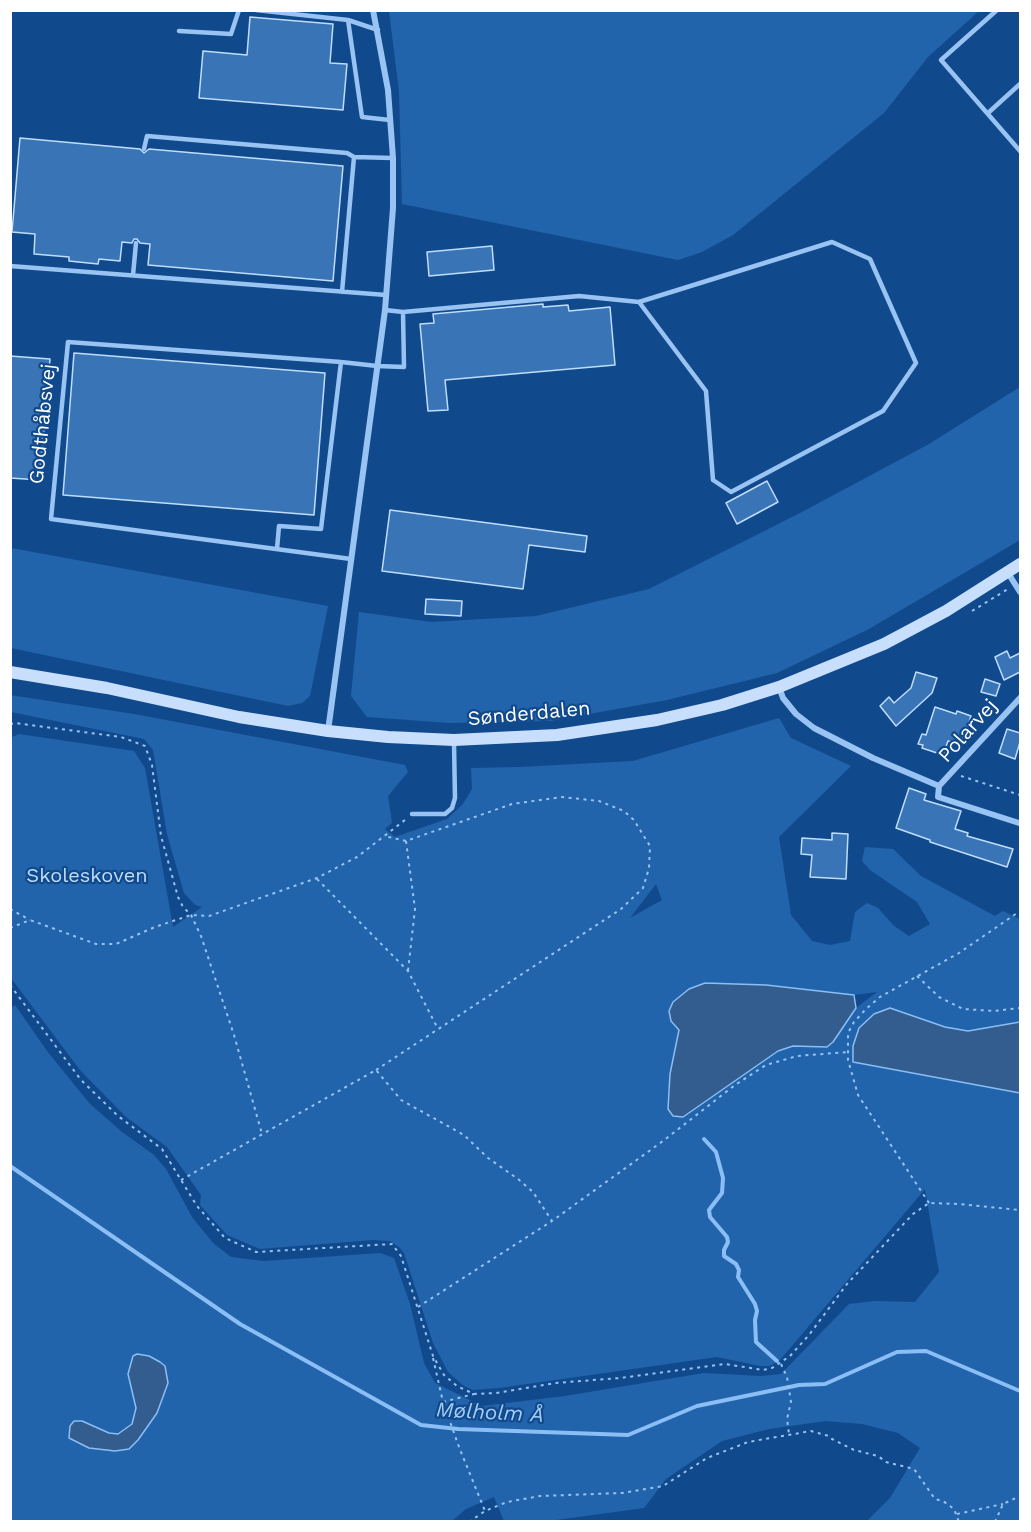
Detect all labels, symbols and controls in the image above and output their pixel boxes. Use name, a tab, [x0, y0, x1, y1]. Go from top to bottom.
street label: Godthåbsvej	[25, 362, 61, 486]
street label: Polarvej	[933, 694, 1003, 768]
street label: Sønderdalen	[467, 697, 591, 731]
park label: Skoleskoven	[26, 864, 148, 888]
water label: Mølholm Å	[436, 1398, 544, 1428]

